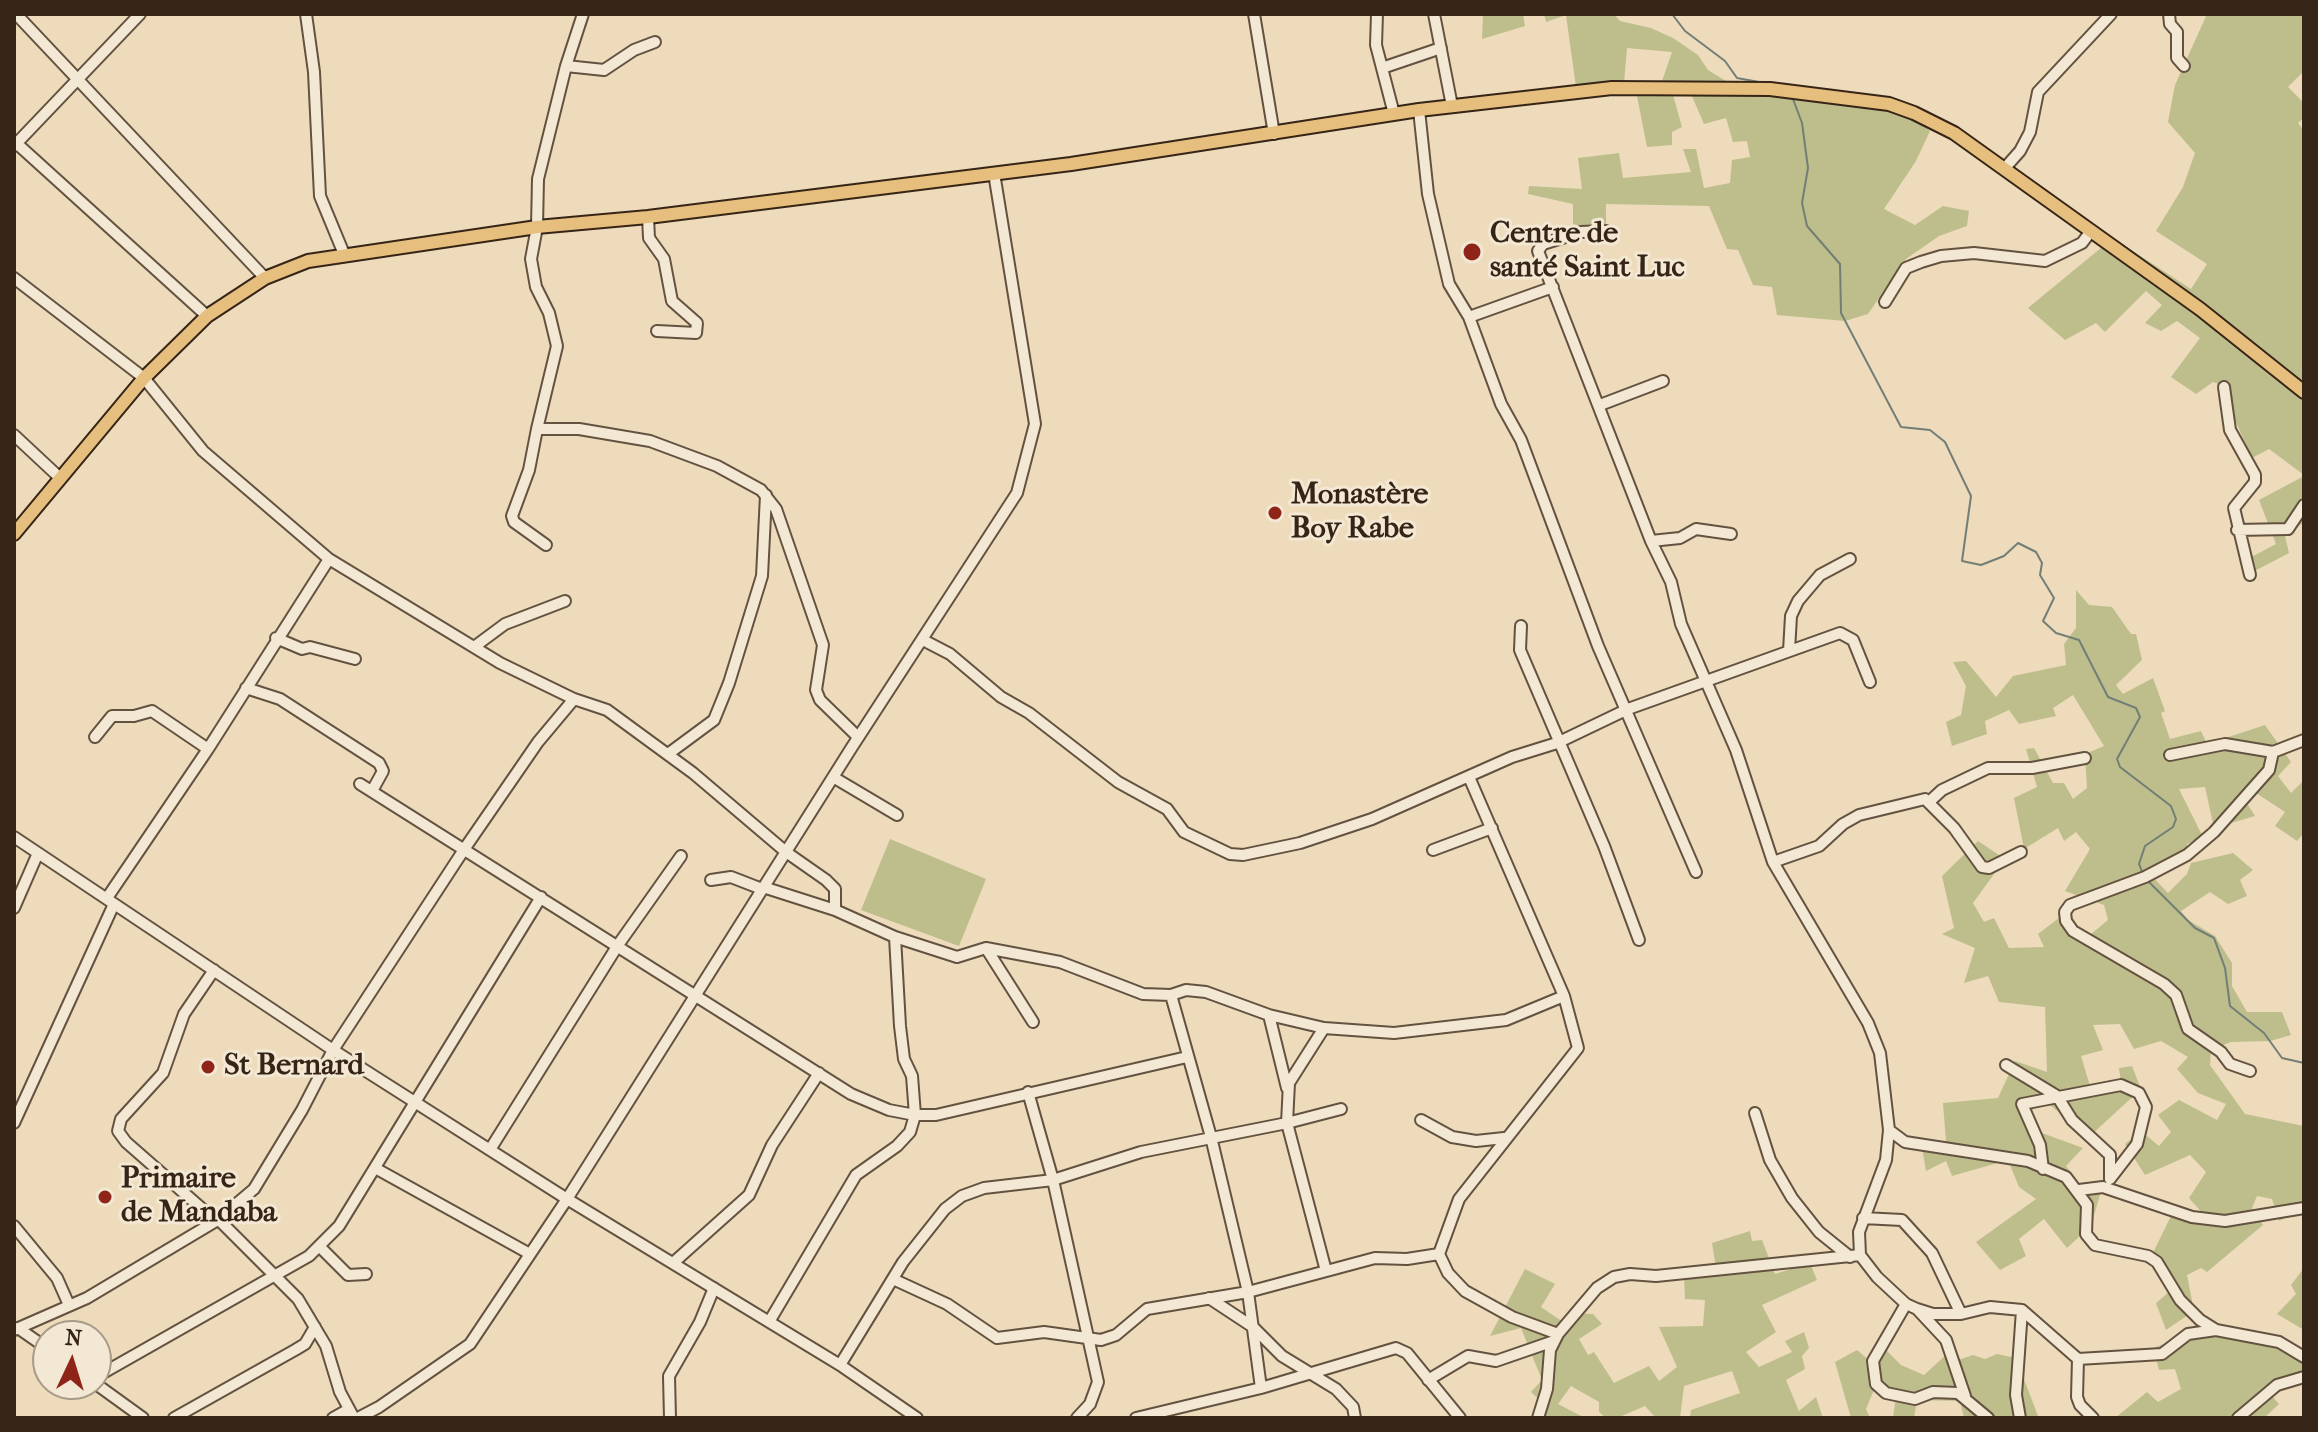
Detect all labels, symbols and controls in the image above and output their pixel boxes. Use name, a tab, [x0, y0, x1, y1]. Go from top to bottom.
place label: Centre de santé Saint Luc	[1490, 217, 1685, 288]
marker: Centre de santé Saint Luc	[1461, 241, 1483, 263]
place label: Monastère Boy Rabe	[1291, 478, 1428, 548]
marker: Monastère Boy Rabe	[1266, 504, 1284, 522]
place label: St Bernard	[224, 1049, 364, 1085]
marker: St Bernard	[199, 1058, 217, 1076]
place label: Primaire de Mandaba	[121, 1162, 277, 1232]
marker: Primaire de Mandaba	[96, 1188, 114, 1206]
north arrow	[32, 1320, 112, 1400]
text: N	[64, 1325, 83, 1352]

